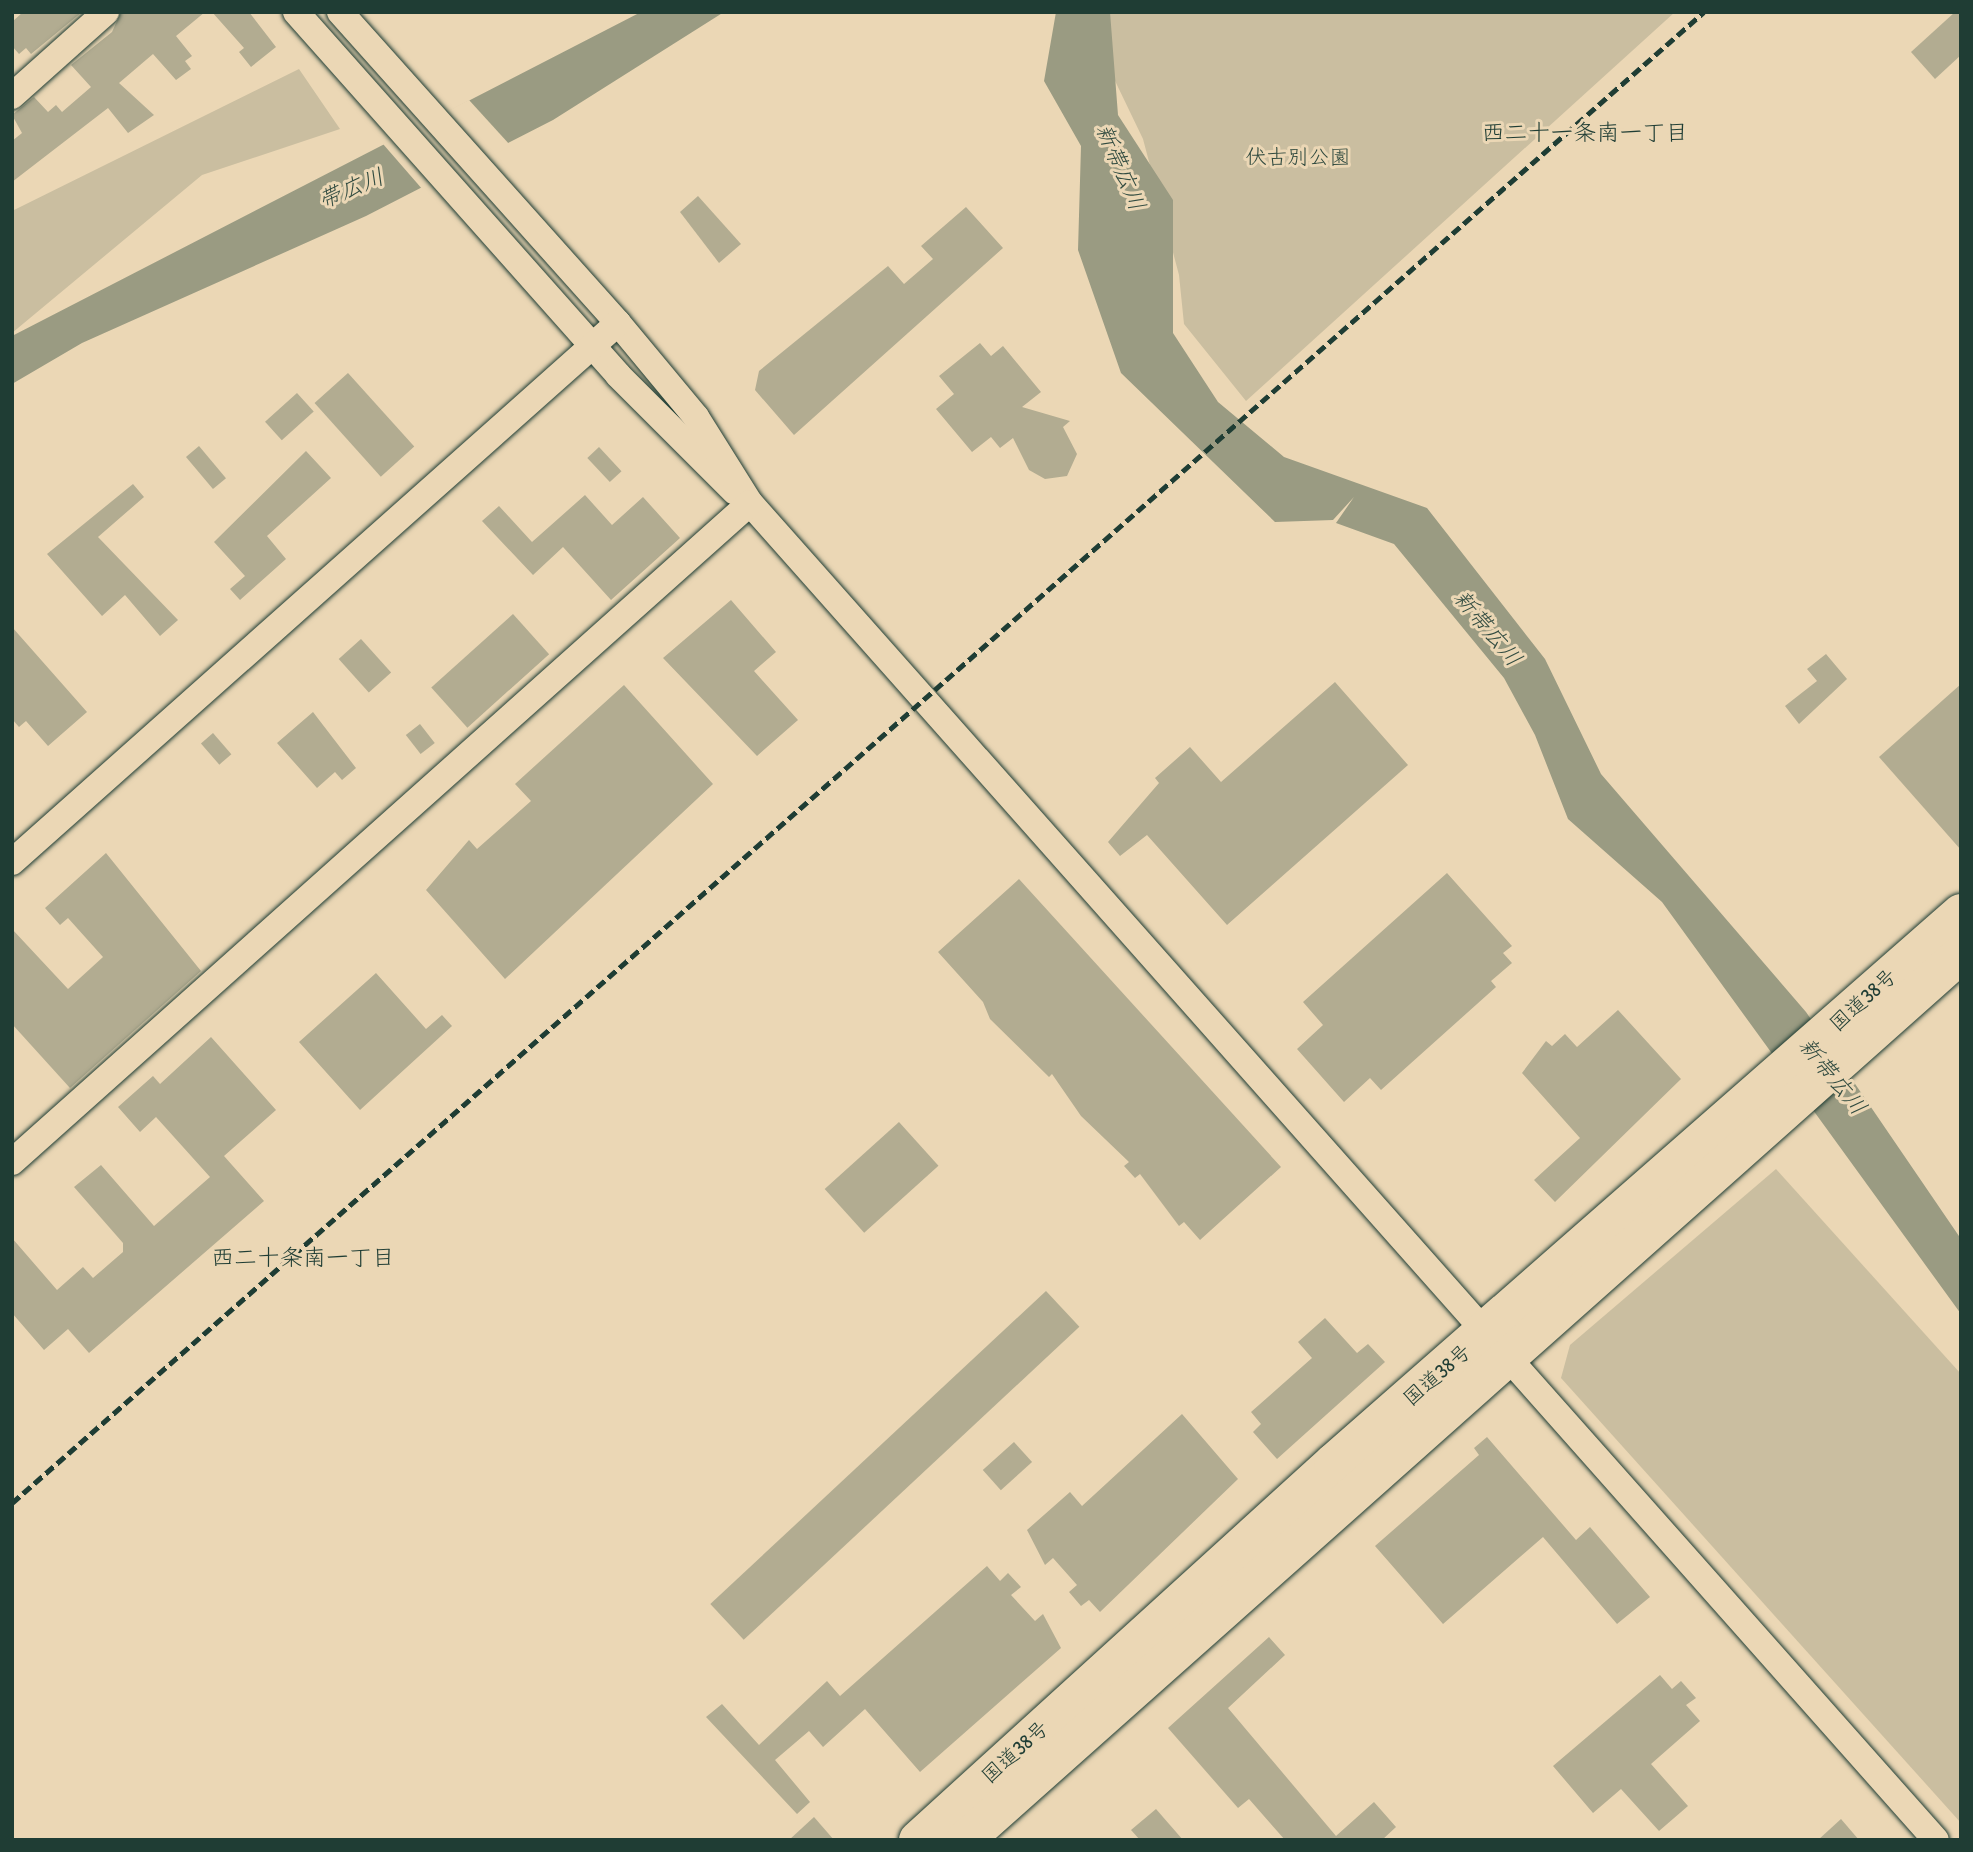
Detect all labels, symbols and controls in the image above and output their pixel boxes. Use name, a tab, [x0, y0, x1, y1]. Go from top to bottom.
district label: 西二十一条南一丁目	[1482, 118, 1688, 146]
water label: 新帯広川	[1090, 119, 1152, 215]
park label: 伏古別公園	[1246, 144, 1350, 170]
water label: 帯広川	[314, 162, 388, 214]
water label: 新帯広川	[1448, 584, 1528, 672]
street label: 国道38号	[1824, 963, 1902, 1037]
water label: 新帯広川	[1793, 1032, 1873, 1120]
district label: 西二十条南一丁目	[211, 1243, 395, 1271]
street label: 国道38号	[1398, 1339, 1476, 1411]
street label: 国道38号	[976, 1715, 1054, 1789]

